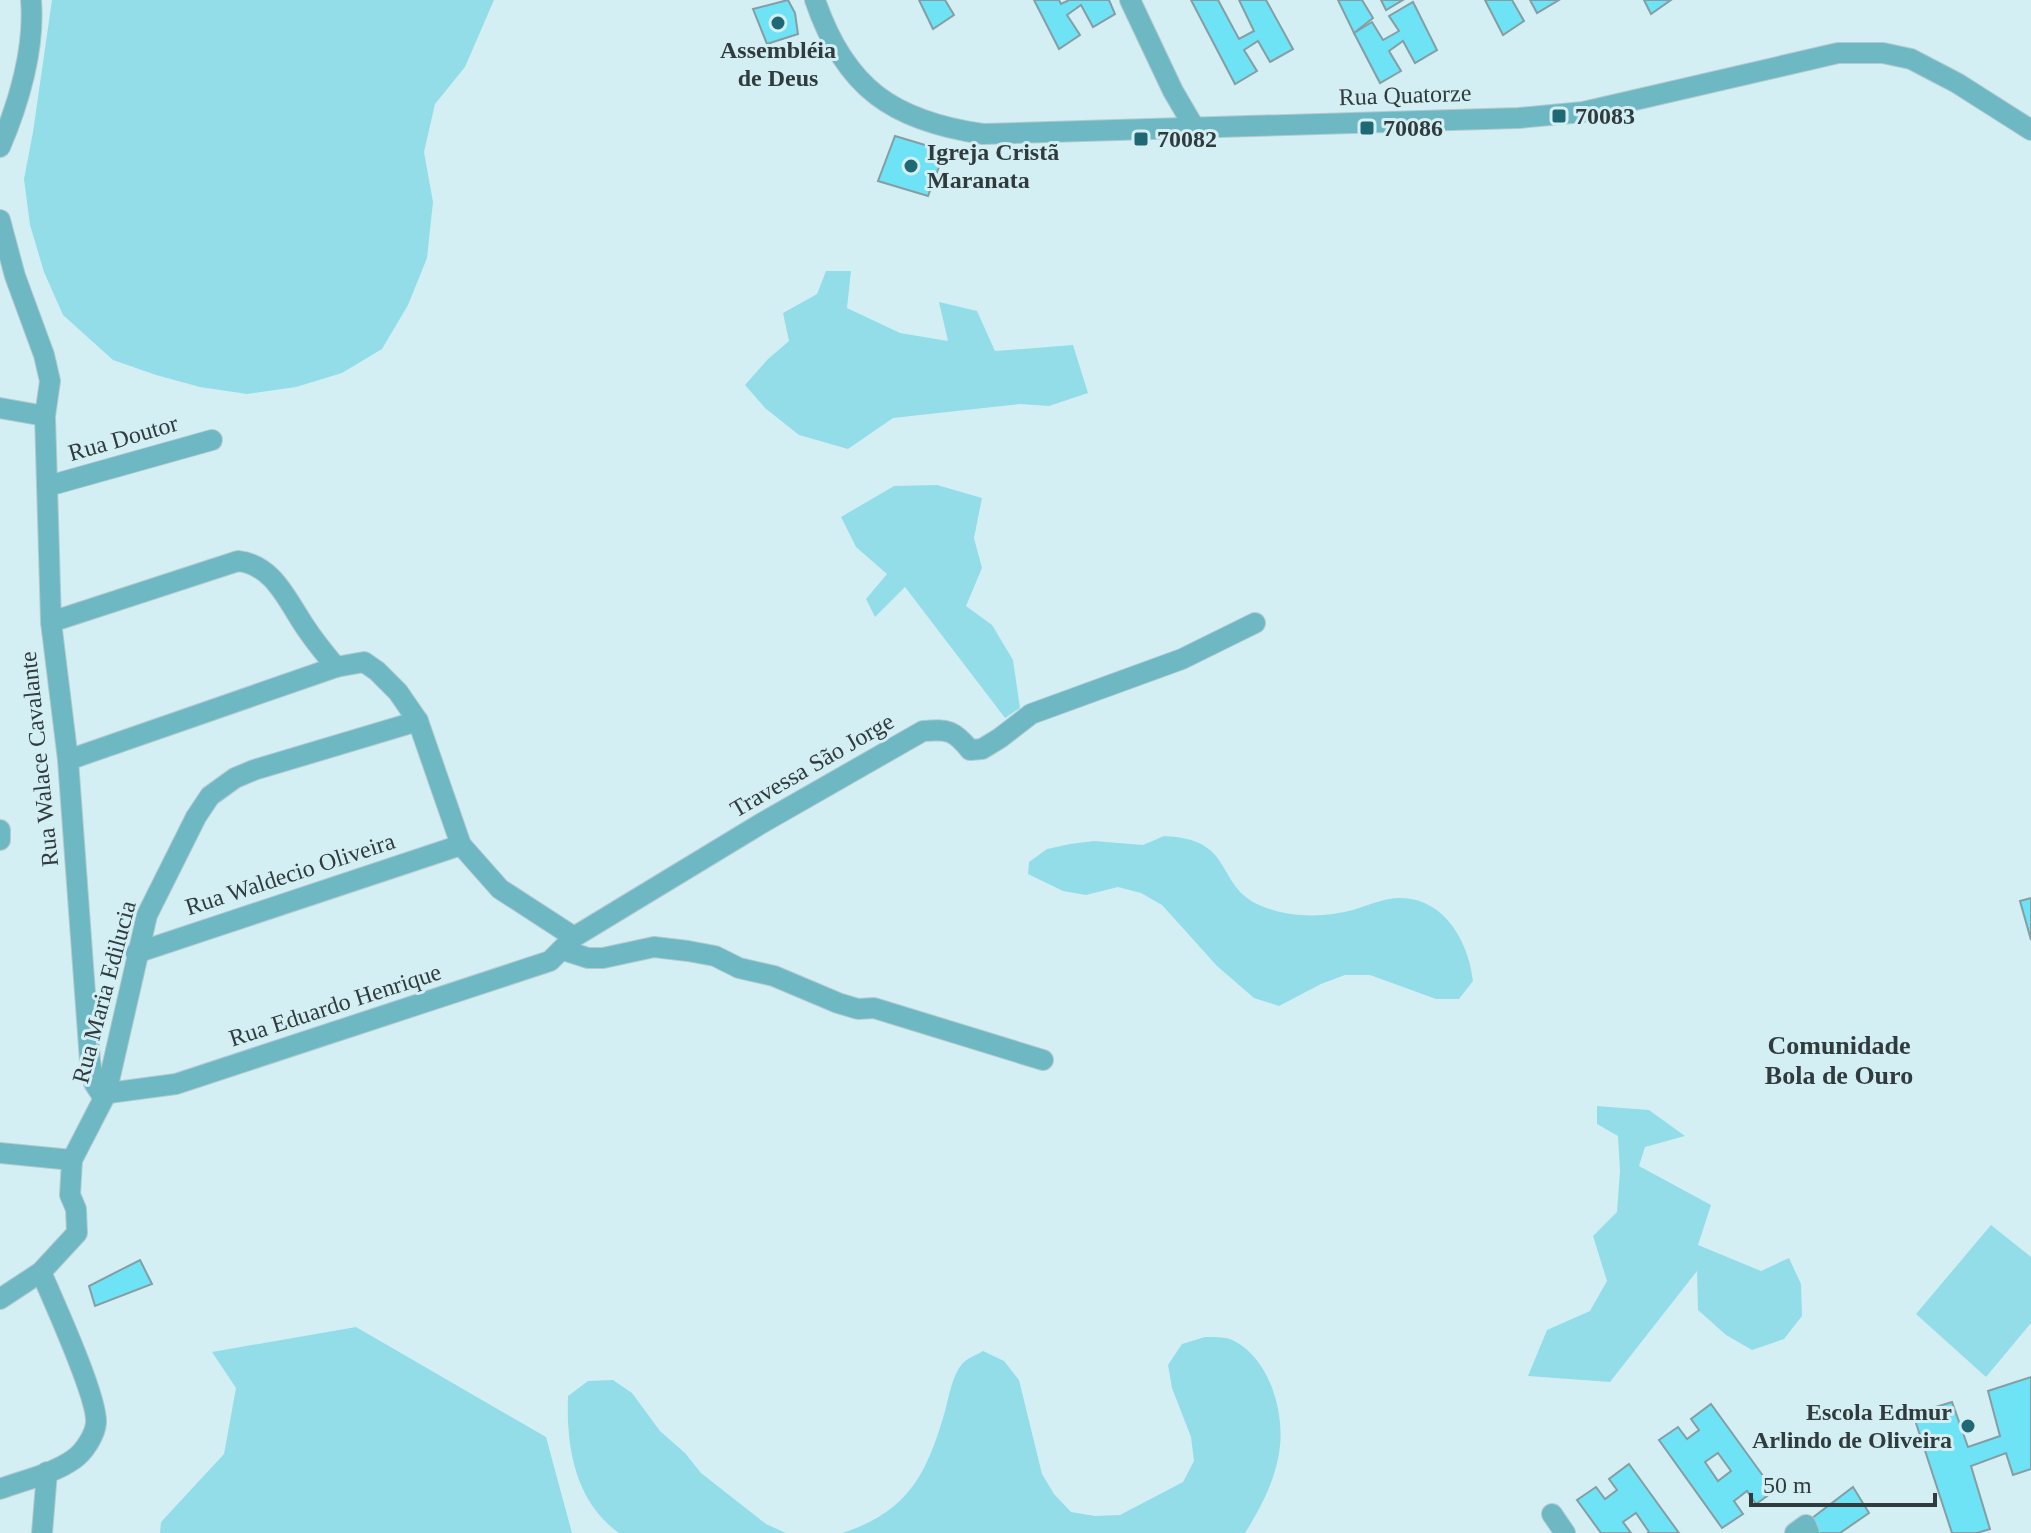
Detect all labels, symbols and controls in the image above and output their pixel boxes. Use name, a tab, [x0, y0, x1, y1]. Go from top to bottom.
marker: Assembléia de Deus	[769, 14, 787, 32]
place label: Assembléia de Deus	[720, 37, 836, 91]
street label: Rua Quatorze	[1338, 80, 1472, 110]
place label: 70083	[1575, 103, 1635, 129]
marker: 70083	[1550, 107, 1568, 125]
place label: 70086	[1383, 115, 1443, 141]
marker: 70086	[1358, 119, 1376, 137]
place label: 70082	[1157, 126, 1217, 152]
marker: 70082	[1132, 130, 1150, 148]
place label: Igreja Cristã Maranata	[927, 139, 1059, 193]
marker: Igreja Cristã Maranata	[902, 157, 920, 175]
street label: Rua Doutor	[65, 410, 181, 466]
street label: Rua Walace Cavalante	[15, 650, 63, 868]
street label: Travessa São Jorge	[726, 708, 898, 822]
street label: Rua Waldecio Oliveira	[182, 828, 398, 920]
street label: Rua Maria Edilucia	[67, 898, 141, 1086]
street label: Rua Eduardo Henrique	[226, 958, 444, 1052]
district label: Comunidade Bola de Ouro	[1765, 1031, 1913, 1090]
place label: Escola Edmur Arlindo de Oliveira	[1752, 1399, 1952, 1453]
marker: Escola Edmur Arlindo de Oliveira	[1959, 1417, 1977, 1435]
scale bar	[1751, 1457, 1935, 1507]
text: 50 m	[1763, 1472, 1812, 1498]

